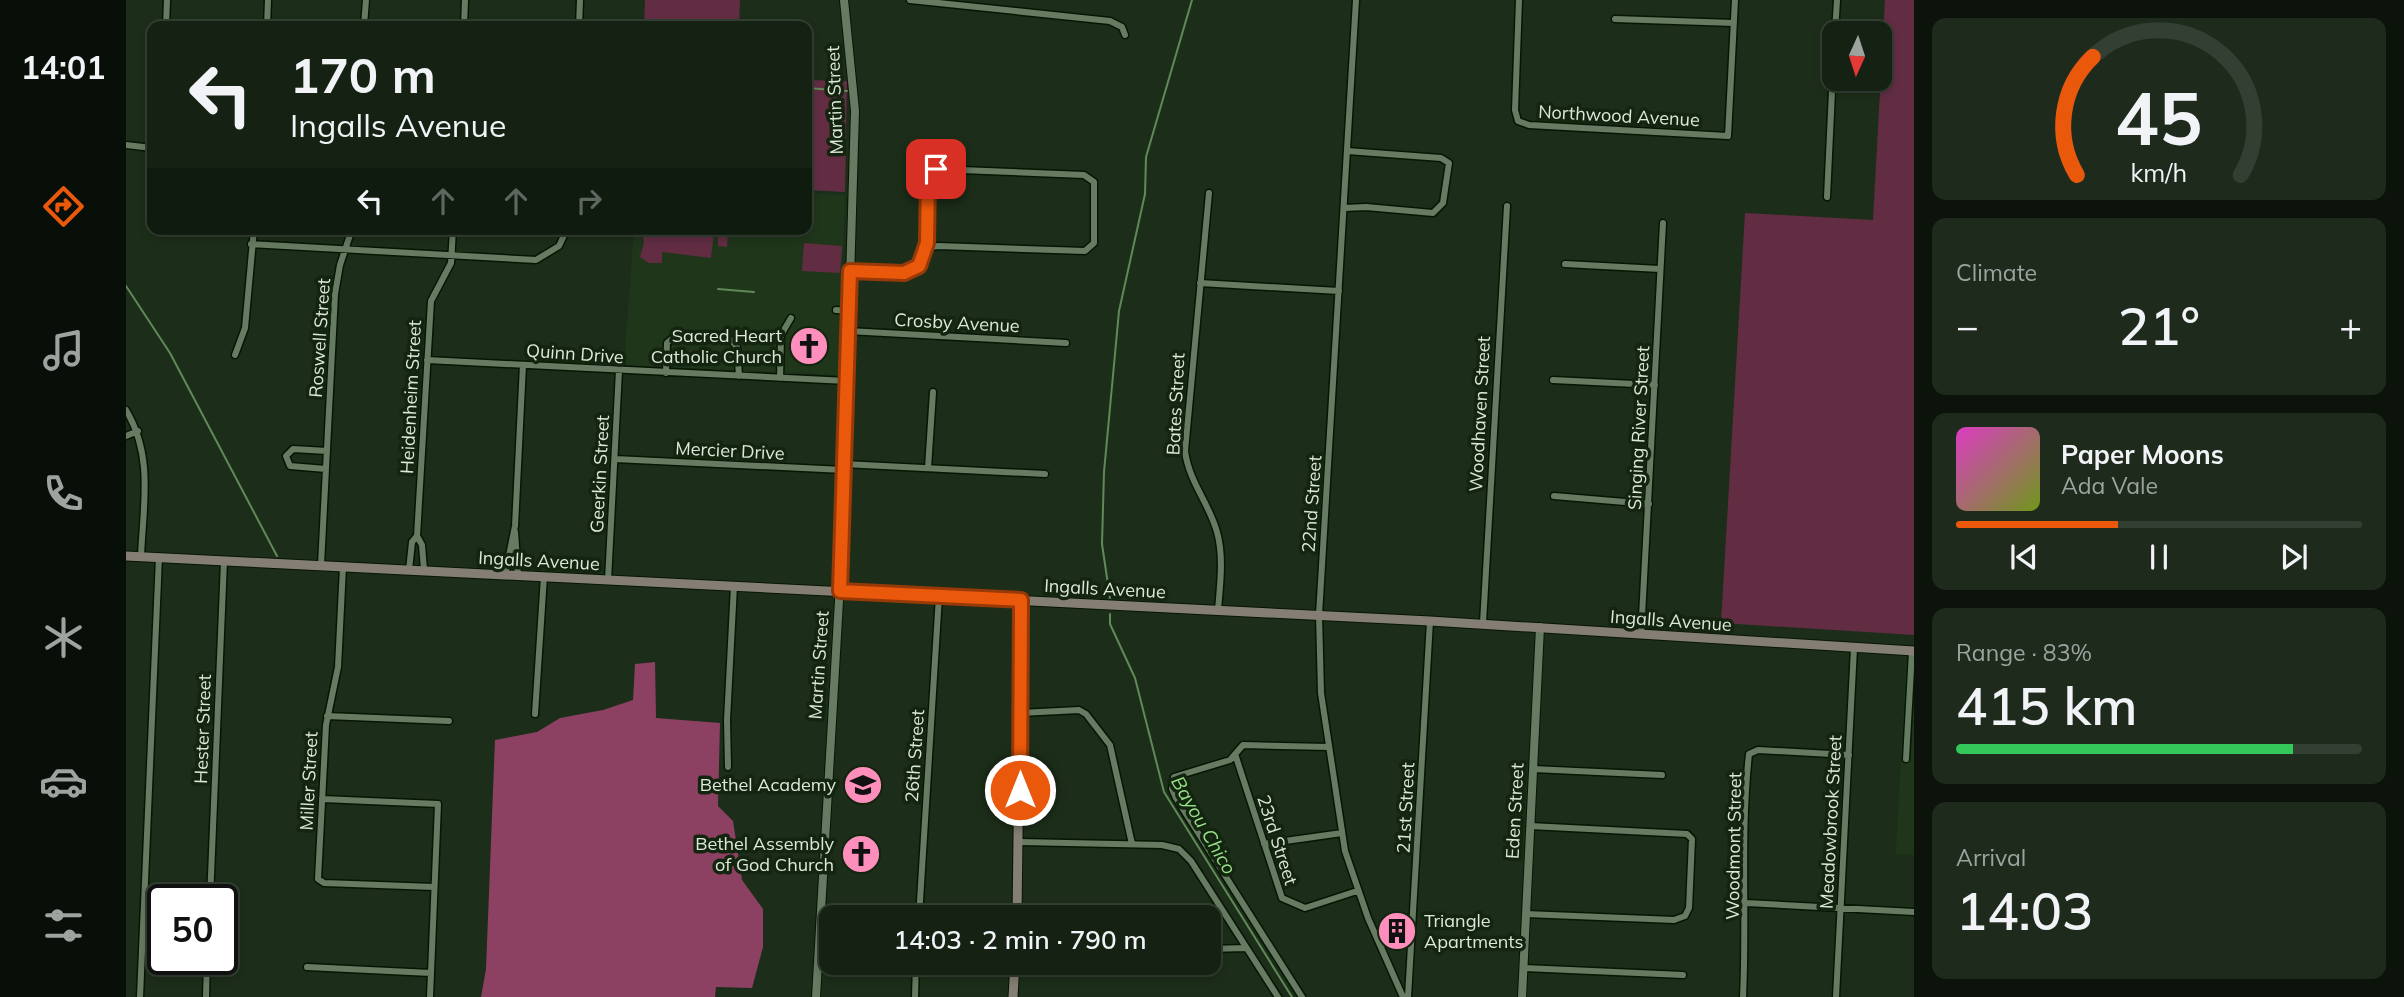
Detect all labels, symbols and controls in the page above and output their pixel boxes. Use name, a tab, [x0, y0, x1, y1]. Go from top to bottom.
north arrow	[1822, 21, 1892, 91]
map controls	[1822, 21, 1892, 91]
text: 170 m	[290, 44, 436, 105]
street label: Martin Street	[821, 45, 848, 155]
text: 14:01	[21, 47, 105, 87]
icon: left	[175, 49, 266, 140]
text: 45	[2115, 72, 2203, 163]
street label: Northwood Avenue	[1538, 100, 1700, 131]
text: Ingalls Avenue	[290, 105, 506, 145]
pin	[906, 139, 966, 199]
icon: arrive	[917, 150, 955, 188]
text: km/h	[2131, 157, 2187, 188]
icon: directions	[39, 182, 88, 231]
icon: left	[351, 182, 389, 220]
icon: ahead	[424, 182, 462, 220]
icon: ahead	[497, 182, 535, 220]
icon: right	[570, 182, 608, 220]
text: Climate	[1956, 258, 2037, 287]
street label: Roswell Street	[304, 277, 335, 398]
text: 21°	[2118, 293, 2200, 358]
text: −	[1956, 302, 1979, 350]
text: +	[2339, 302, 2362, 350]
street label: Crosby Avenue	[894, 308, 1020, 337]
street label: Heidenheim Street	[395, 320, 426, 474]
place label: Sacred Heart Catholic Church	[651, 324, 782, 368]
church icon: Sacred Heart Catholic Church	[788, 325, 830, 367]
icon: music	[39, 326, 88, 375]
street label: Woodhaven Street	[1464, 336, 1495, 492]
street label: Quinn Drive	[525, 339, 625, 368]
street label: Singing River Street	[1623, 345, 1654, 511]
street label: Bates Street	[1161, 352, 1190, 456]
street label: Geerkin Street	[585, 415, 614, 533]
street label: Mercier Drive	[675, 436, 785, 465]
text: Paper Moons	[2061, 438, 2224, 471]
street label: 22nd Street	[1297, 455, 1326, 553]
icon: phone	[39, 469, 88, 518]
text: Ada Vale	[2061, 471, 2158, 500]
icon: previous	[2005, 538, 2043, 576]
icon: pause	[2140, 538, 2178, 576]
icon: next	[2275, 538, 2313, 576]
street label: Ingalls Avenue	[478, 546, 600, 575]
street label: Ingalls Avenue	[1044, 574, 1166, 603]
street label: Ingalls Avenue	[1609, 605, 1733, 636]
street label: Martin Street	[803, 610, 834, 720]
icon: climate	[39, 613, 88, 662]
text: Range · 83%	[1956, 638, 2092, 667]
text: 415 km	[1956, 673, 2137, 738]
street label: Hester Street	[189, 674, 216, 784]
street label: 26th Street	[900, 709, 929, 803]
street label: Miller Street	[294, 731, 323, 831]
street label: Meadowbrook Street	[1814, 734, 1847, 910]
position arrow	[983, 753, 1057, 827]
icon: car	[39, 757, 88, 806]
street label: 21st Street	[1392, 762, 1419, 854]
street label: Eden Street	[1501, 762, 1529, 860]
school or university icon: Bethel Academy	[842, 764, 884, 806]
water label: Bayou Chico	[1166, 772, 1242, 879]
street label: Woodmont Street	[1721, 772, 1746, 920]
place label: Bethel Academy	[700, 773, 836, 796]
street label: 23rd Street	[1252, 792, 1303, 888]
place label: Bethel Assembly of God Church	[695, 832, 834, 876]
church icon: Bethel Assembly of God Church	[840, 833, 882, 875]
text: Arrival	[1956, 843, 2026, 872]
text: 14:03	[1956, 878, 2093, 943]
speed limit sign: 50	[147, 884, 238, 975]
icon: filters	[39, 901, 88, 950]
place label: Triangle Apartments	[1424, 909, 1524, 953]
building icon: Triangle Apartments	[1376, 910, 1418, 952]
text: 14:03 · 2 min · 790 m	[893, 923, 1147, 956]

